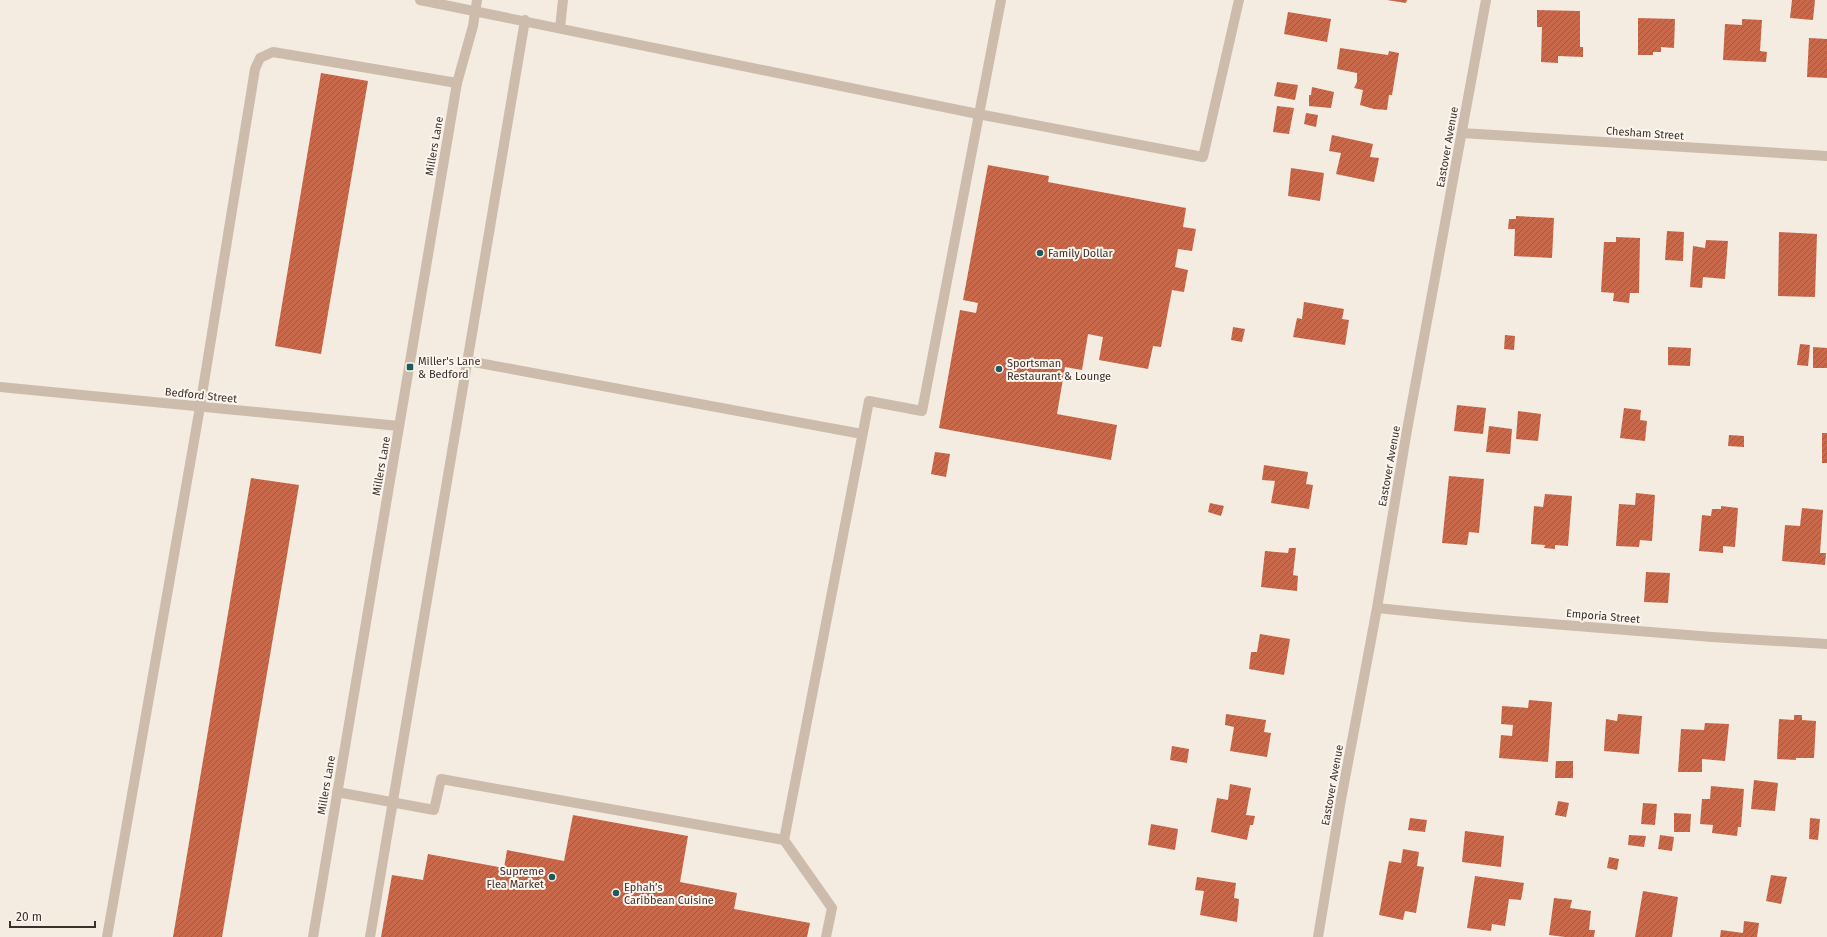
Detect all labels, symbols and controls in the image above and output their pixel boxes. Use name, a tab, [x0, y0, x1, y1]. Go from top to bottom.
street label: Eastover Avenue	[1434, 106, 1461, 189]
street label: Millers Lane	[423, 115, 446, 177]
street label: Chesham Street	[1605, 124, 1684, 143]
place label: Family Dollar	[1048, 247, 1114, 260]
marker: Family Dollar	[1035, 248, 1045, 258]
place label: Miller's Lane & Bedford	[418, 355, 480, 381]
place label: Sportsman Restaurant & Lounge	[1007, 357, 1111, 383]
marker: Miller's Lane & Bedford	[405, 362, 415, 372]
marker: Sportsman Restaurant & Lounge	[994, 364, 1004, 374]
street label: Bedford Street	[164, 385, 238, 406]
street label: Eastover Avenue	[1376, 425, 1403, 508]
street label: Millers Lane	[370, 435, 393, 497]
street label: Emporia Street	[1565, 607, 1641, 626]
street label: Eastover Avenue	[1319, 744, 1346, 827]
street label: Millers Lane	[315, 754, 338, 816]
place label: Supreme Flea Market	[486, 865, 544, 891]
marker: Supreme Flea Market	[547, 872, 557, 882]
place label: Ephah’s Caribbean Cuisine	[624, 881, 714, 907]
marker: Ephah’s Caribbean Cuisine	[611, 888, 621, 898]
scale bar	[10, 903, 95, 929]
text: 20 m	[16, 910, 42, 924]

